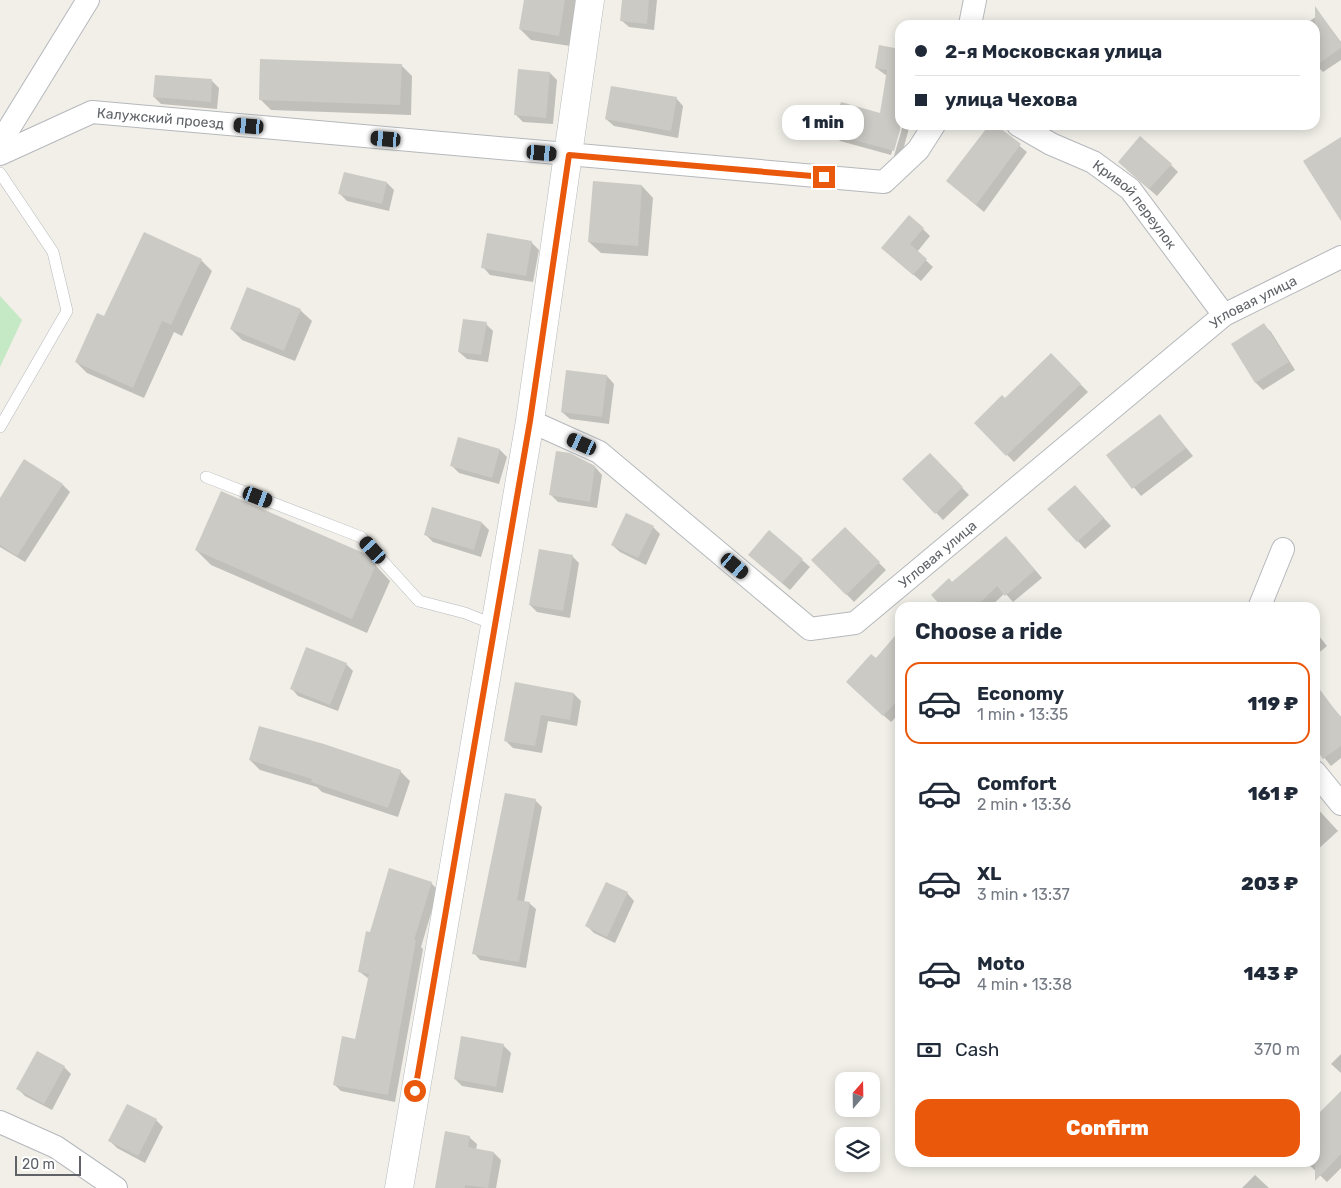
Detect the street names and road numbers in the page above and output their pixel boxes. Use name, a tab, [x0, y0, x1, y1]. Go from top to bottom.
street label: Калужский проезд	[96, 104, 225, 132]
street label: Кривой переулок	[1089, 156, 1181, 253]
street label: Угловая улица	[1206, 272, 1300, 332]
street label: Угловая улица	[895, 517, 980, 592]

